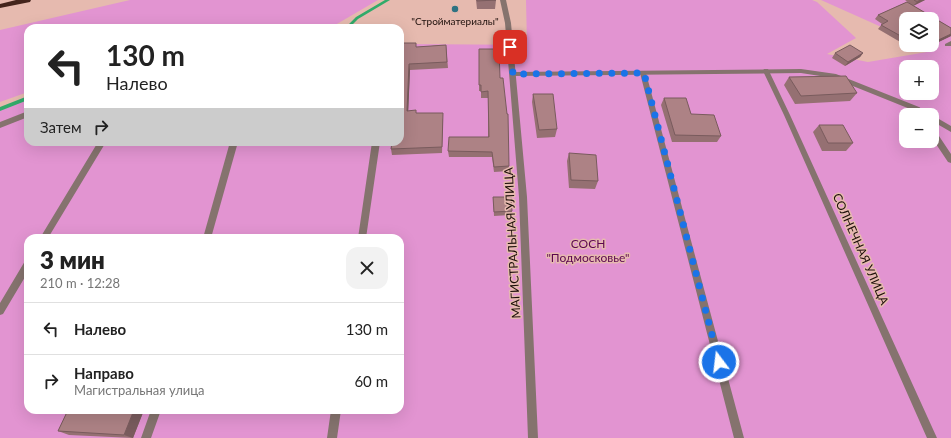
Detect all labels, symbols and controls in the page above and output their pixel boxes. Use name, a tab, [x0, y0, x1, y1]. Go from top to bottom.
marker: "Стройматериалы"	[450, 4, 460, 14]
map controls	[899, 12, 939, 148]
button: layers	[899, 12, 939, 52]
place label: "Стройматериалы"	[411, 15, 499, 27]
pin	[493, 30, 527, 64]
icon: arrive	[499, 36, 521, 58]
text: 130 m	[106, 38, 185, 72]
icon: left	[40, 40, 92, 92]
button: +	[899, 60, 939, 100]
text: Налево	[106, 72, 168, 94]
button: −	[899, 108, 939, 148]
icon: right	[90, 116, 112, 138]
text: Затем	[40, 118, 82, 136]
street label: МАГИСТРАЛЬНАЯ УЛИЦА	[501, 166, 523, 319]
street label: СОЛНЕЧНАЯ УЛИЦА	[830, 191, 893, 308]
park label: СОСН "Подмосковье"	[546, 236, 630, 265]
text: 3 мин	[40, 245, 105, 274]
button: close	[346, 247, 388, 289]
text: 210 m · 12:28	[40, 275, 120, 291]
icon: left	[40, 318, 62, 340]
text: Налево	[74, 320, 126, 338]
text: 130 m	[346, 320, 388, 338]
position arrow	[698, 341, 740, 383]
text: Направо	[74, 364, 134, 382]
icon: right	[40, 370, 62, 392]
text: 60 m	[354, 372, 388, 390]
text: Магистральная улица	[74, 382, 205, 398]

